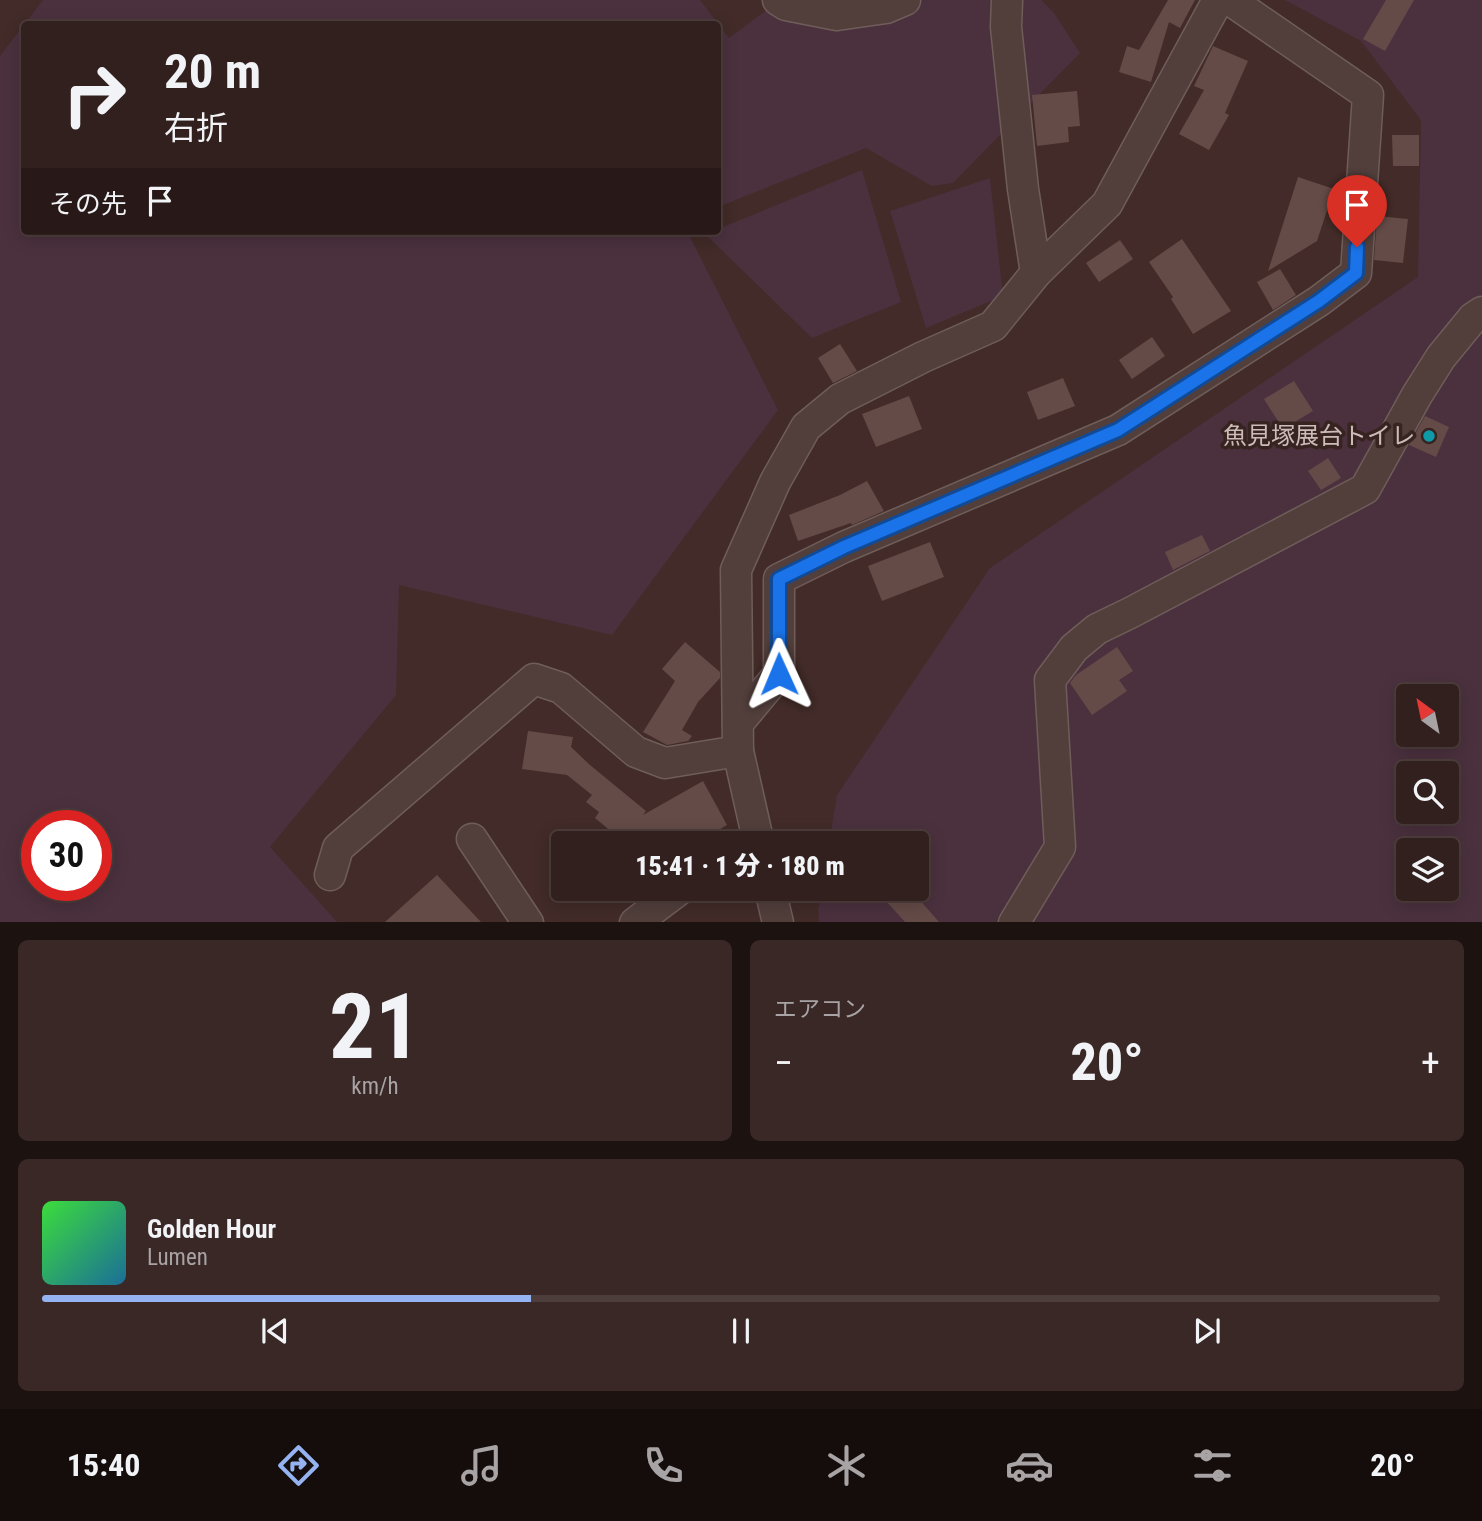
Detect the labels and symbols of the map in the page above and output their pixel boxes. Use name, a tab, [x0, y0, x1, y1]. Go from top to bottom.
pin	[1327, 175, 1387, 247]
place label: 魚見塚展台トイレ	[1223, 422, 1415, 450]
marker: 魚見塚展台トイレ	[1421, 428, 1437, 444]
position arrow	[742, 637, 816, 711]
north arrow	[1396, 684, 1460, 747]
speed limit sign: 30	[21, 810, 112, 901]

